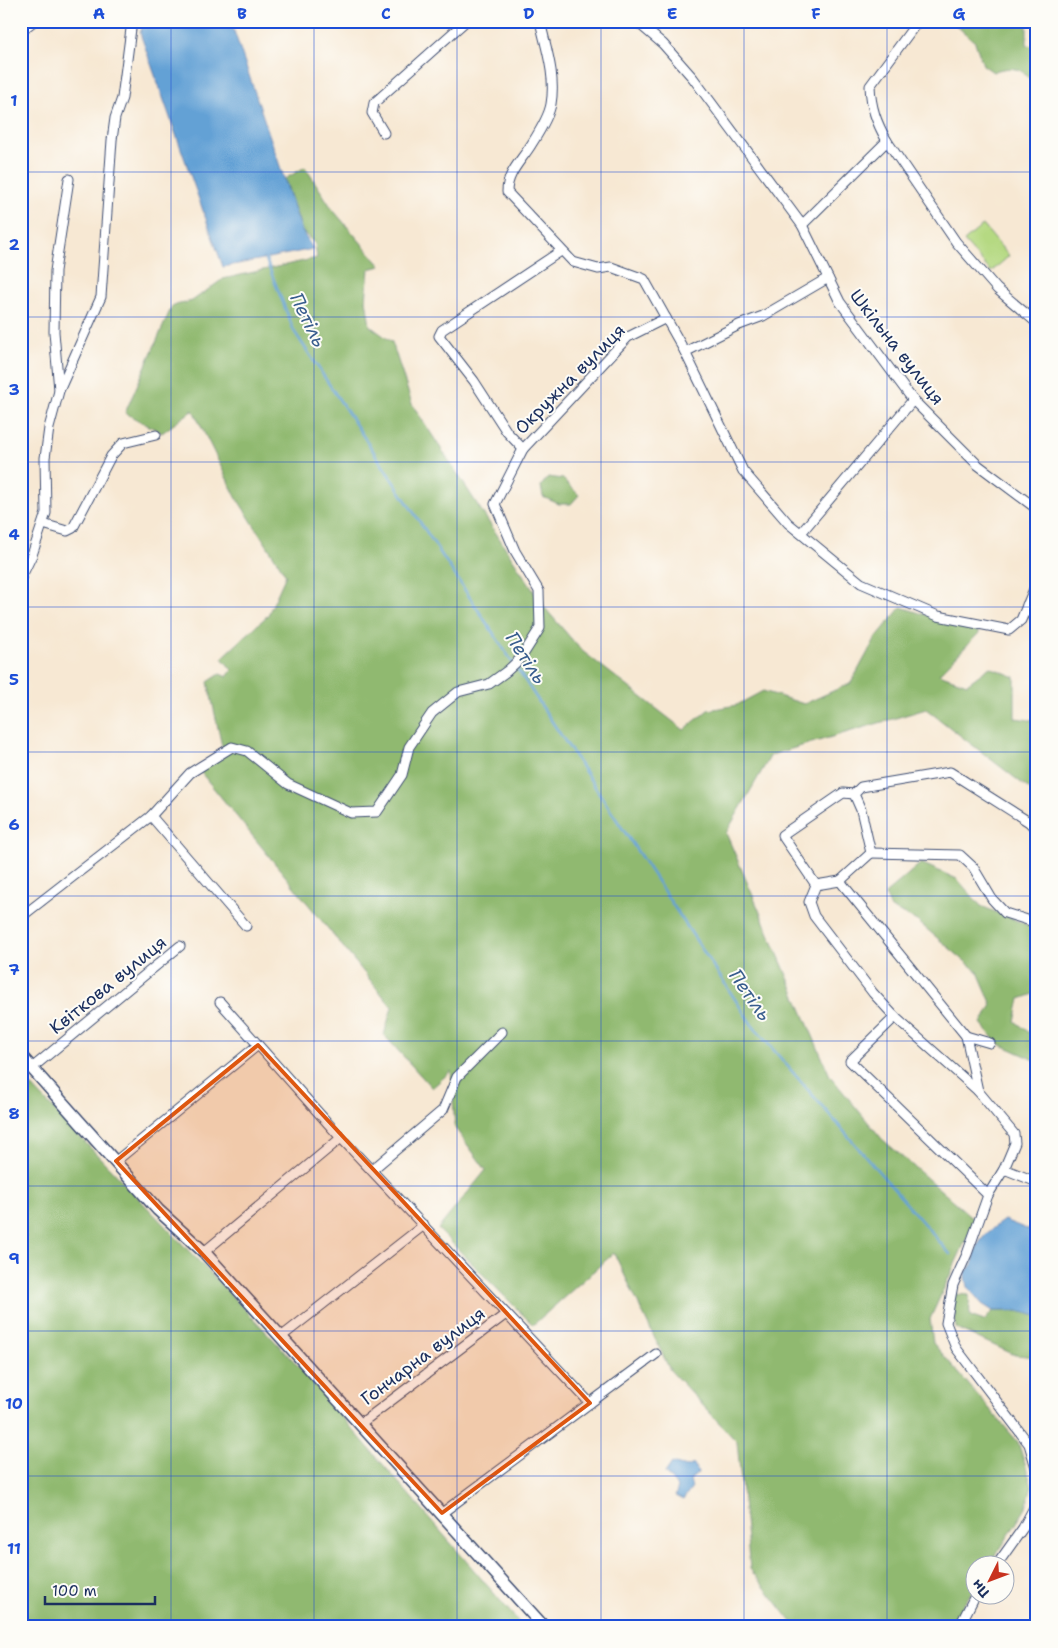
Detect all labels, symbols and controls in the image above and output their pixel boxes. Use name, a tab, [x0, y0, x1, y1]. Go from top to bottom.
text: A	[93, 3, 105, 24]
text: B	[237, 3, 247, 24]
text: C	[381, 3, 391, 24]
text: D	[523, 3, 535, 24]
text: E	[667, 3, 677, 24]
text: F	[811, 3, 821, 24]
text: G	[953, 3, 966, 24]
text: 1	[10, 90, 18, 111]
text: 2	[8, 234, 20, 255]
street label: Шкільна вулиця	[844, 284, 950, 410]
water label: Петіль	[284, 289, 332, 352]
street label: Окружна вулиця	[509, 318, 631, 440]
text: 3	[8, 379, 20, 400]
text: 4	[8, 524, 20, 545]
water label: Петіль	[500, 627, 552, 689]
text: 5	[9, 669, 19, 690]
text: 6	[8, 814, 20, 835]
street label: Квіткова вулиця	[44, 930, 172, 1040]
text: 7	[8, 959, 20, 980]
water label: Петіль	[723, 964, 777, 1026]
text: 8	[8, 1103, 20, 1124]
text: 9	[8, 1248, 20, 1269]
street label: Гончарна вулиця	[356, 1301, 490, 1411]
text: 10	[5, 1393, 23, 1414]
text: 11	[7, 1538, 21, 1559]
north arrow	[966, 1556, 1016, 1606]
scale bar	[45, 1573, 155, 1605]
text: Пн	[967, 1576, 993, 1602]
text: 100 m	[52, 1581, 97, 1601]

